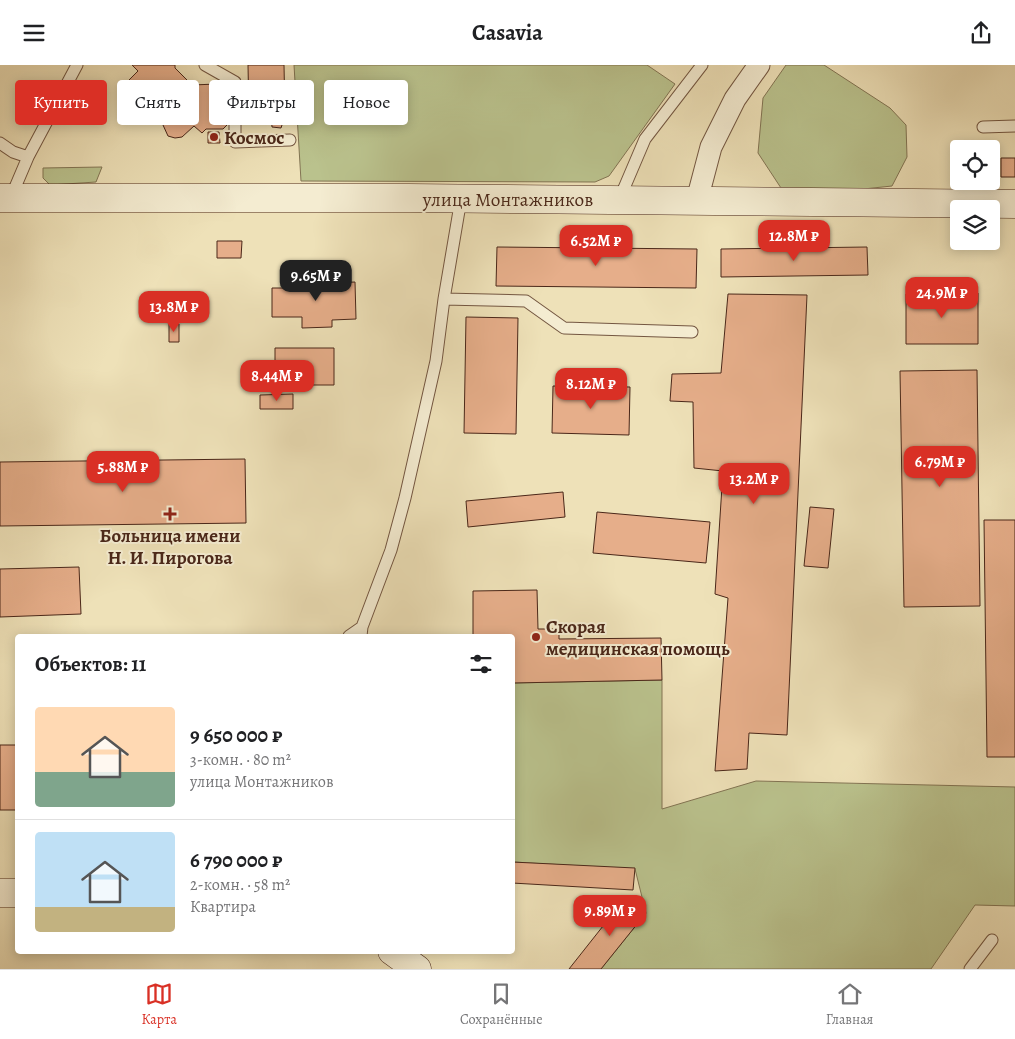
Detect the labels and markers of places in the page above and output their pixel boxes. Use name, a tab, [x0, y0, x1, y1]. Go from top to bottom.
place label: Космос	[224, 125, 284, 151]
marker: Космос	[208, 131, 220, 143]
pin: 12.8M ₽	[748, 219, 840, 262]
pin: 6.52M ₽	[550, 225, 642, 267]
pin: 9.65M ₽	[270, 259, 362, 302]
pin: 24.9M ₽	[896, 277, 988, 319]
pin: 13.8M ₽	[128, 291, 220, 333]
pin: 8.44M ₽	[231, 359, 323, 402]
pin: 8.12M ₽	[545, 367, 637, 410]
pin: 6.79M ₽	[894, 445, 986, 488]
pin: 5.88M ₽	[77, 451, 169, 493]
pin: 13.2M ₽	[708, 463, 800, 505]
marker: Больница имени Н. И. Пирогова	[163, 507, 177, 521]
place label: Больница имени Н. И. Пирогова	[100, 523, 240, 571]
place label: Скорая медицинская помощь	[546, 614, 730, 662]
marker: Скорая медицинская помощь	[530, 631, 542, 643]
pin: 9.89M ₽	[564, 895, 656, 937]

